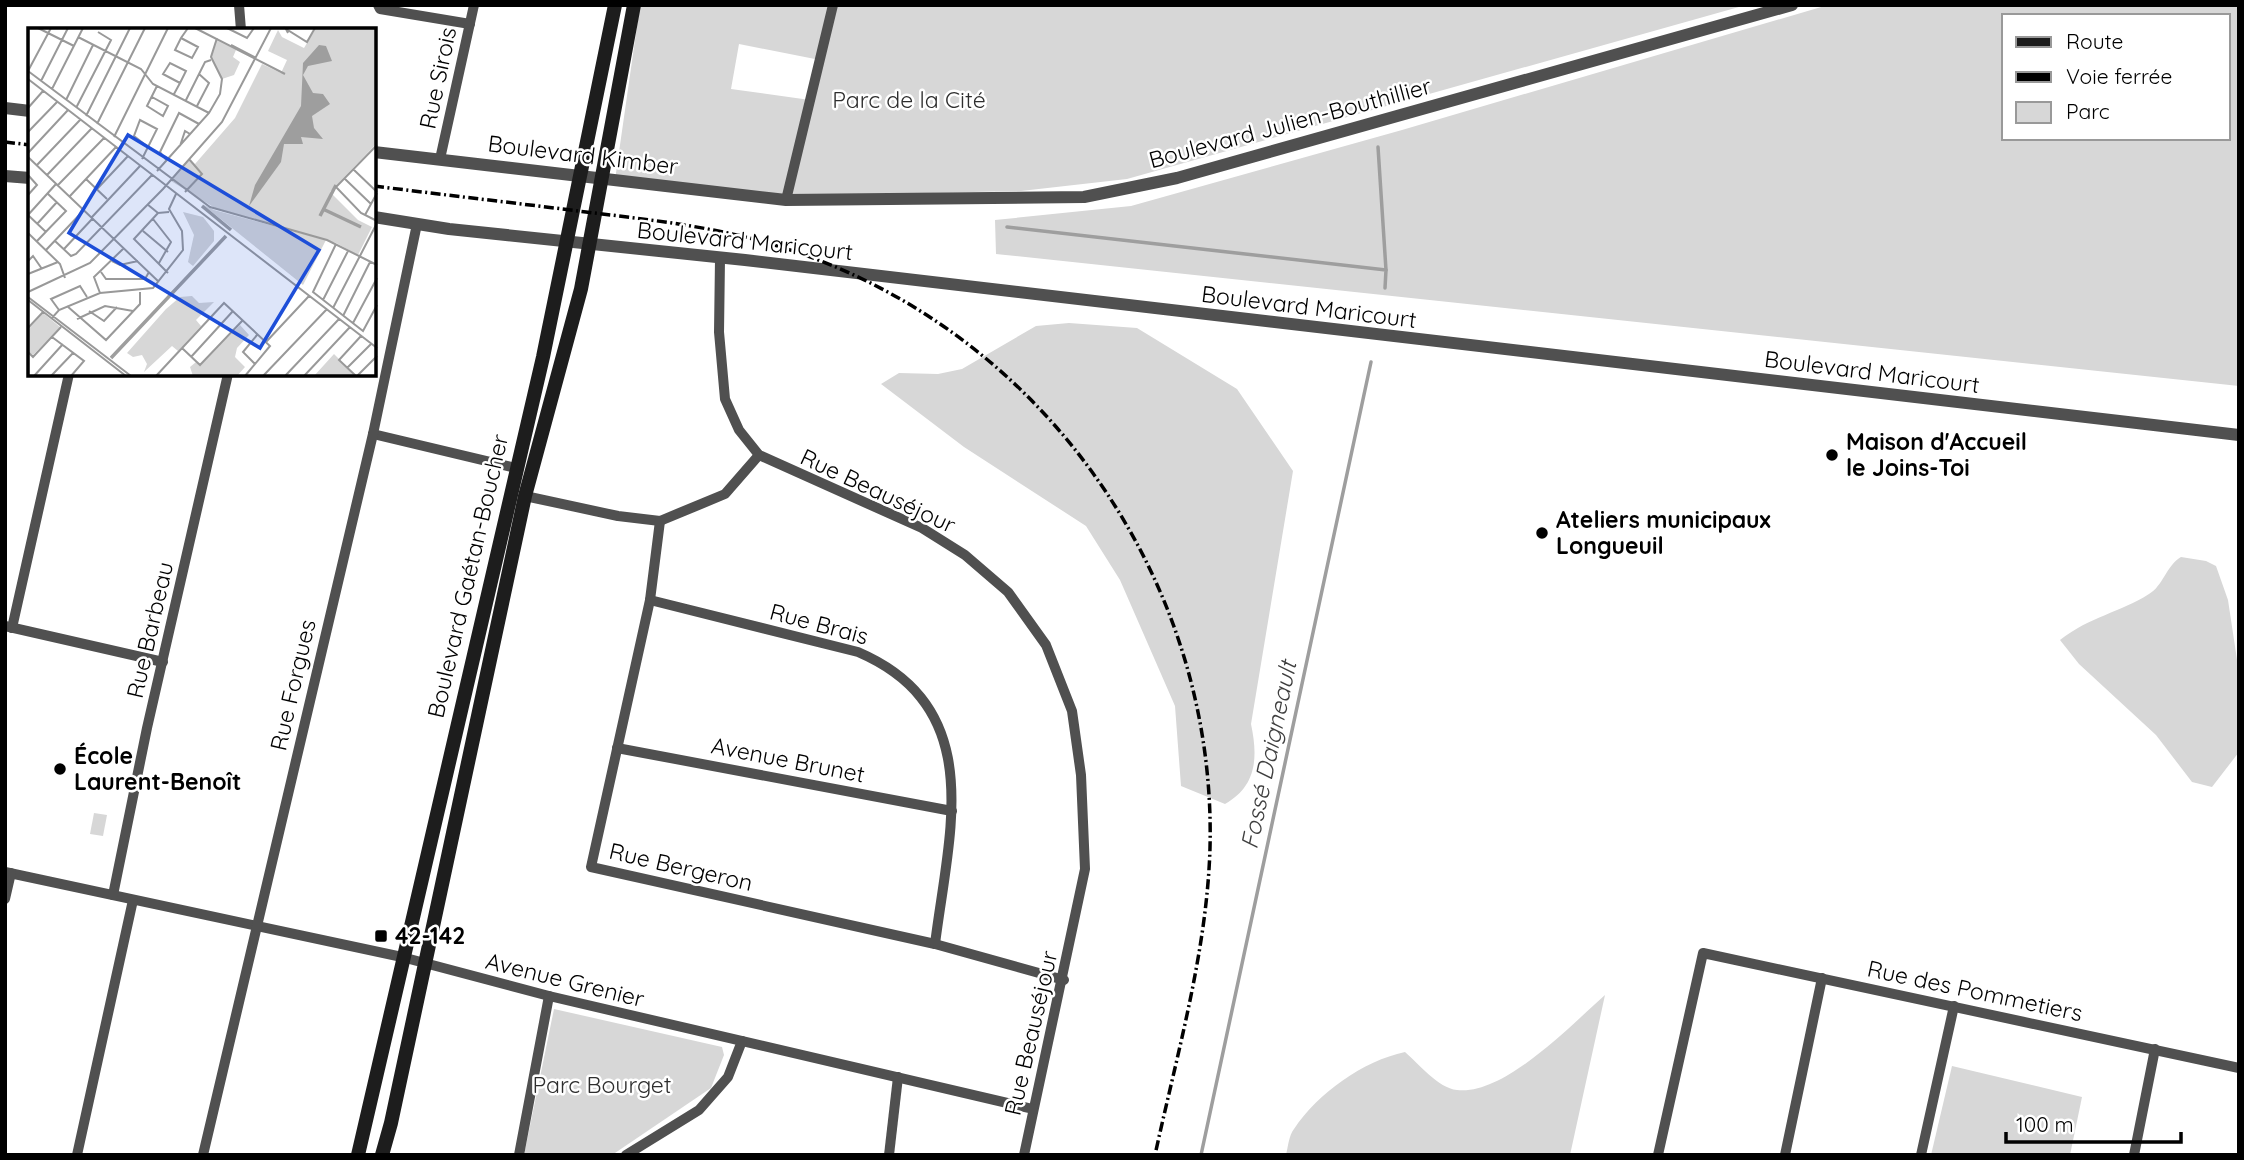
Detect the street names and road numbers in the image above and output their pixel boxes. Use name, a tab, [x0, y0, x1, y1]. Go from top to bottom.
street label: Rue Sirois	[413, 24, 462, 131]
street label: Boulevard Julien-Bouthillier	[1145, 71, 1434, 174]
street label: Boulevard Kimber	[486, 128, 680, 181]
street label: Boulevard Maricourt	[636, 215, 855, 266]
street label: Boulevard Maricourt	[1200, 279, 1419, 334]
street label: Boulevard Maricourt	[1763, 344, 1982, 399]
street label: Boulevard Gaétan-Boucher	[421, 431, 514, 721]
street label: Rue Beauséjour	[796, 442, 961, 539]
street label: Rue Barbeau	[120, 559, 179, 701]
street label: Rue Brais	[767, 596, 872, 651]
street label: Rue Forgues	[263, 617, 322, 753]
street label: Avenue Brunet	[709, 730, 868, 789]
street label: Rue Bergeron	[607, 836, 756, 897]
street label: Avenue Grenier	[483, 946, 648, 1013]
street label: Rue Beauséjour	[997, 948, 1064, 1118]
street label: Rue des Pommetiers	[1865, 954, 2085, 1027]

